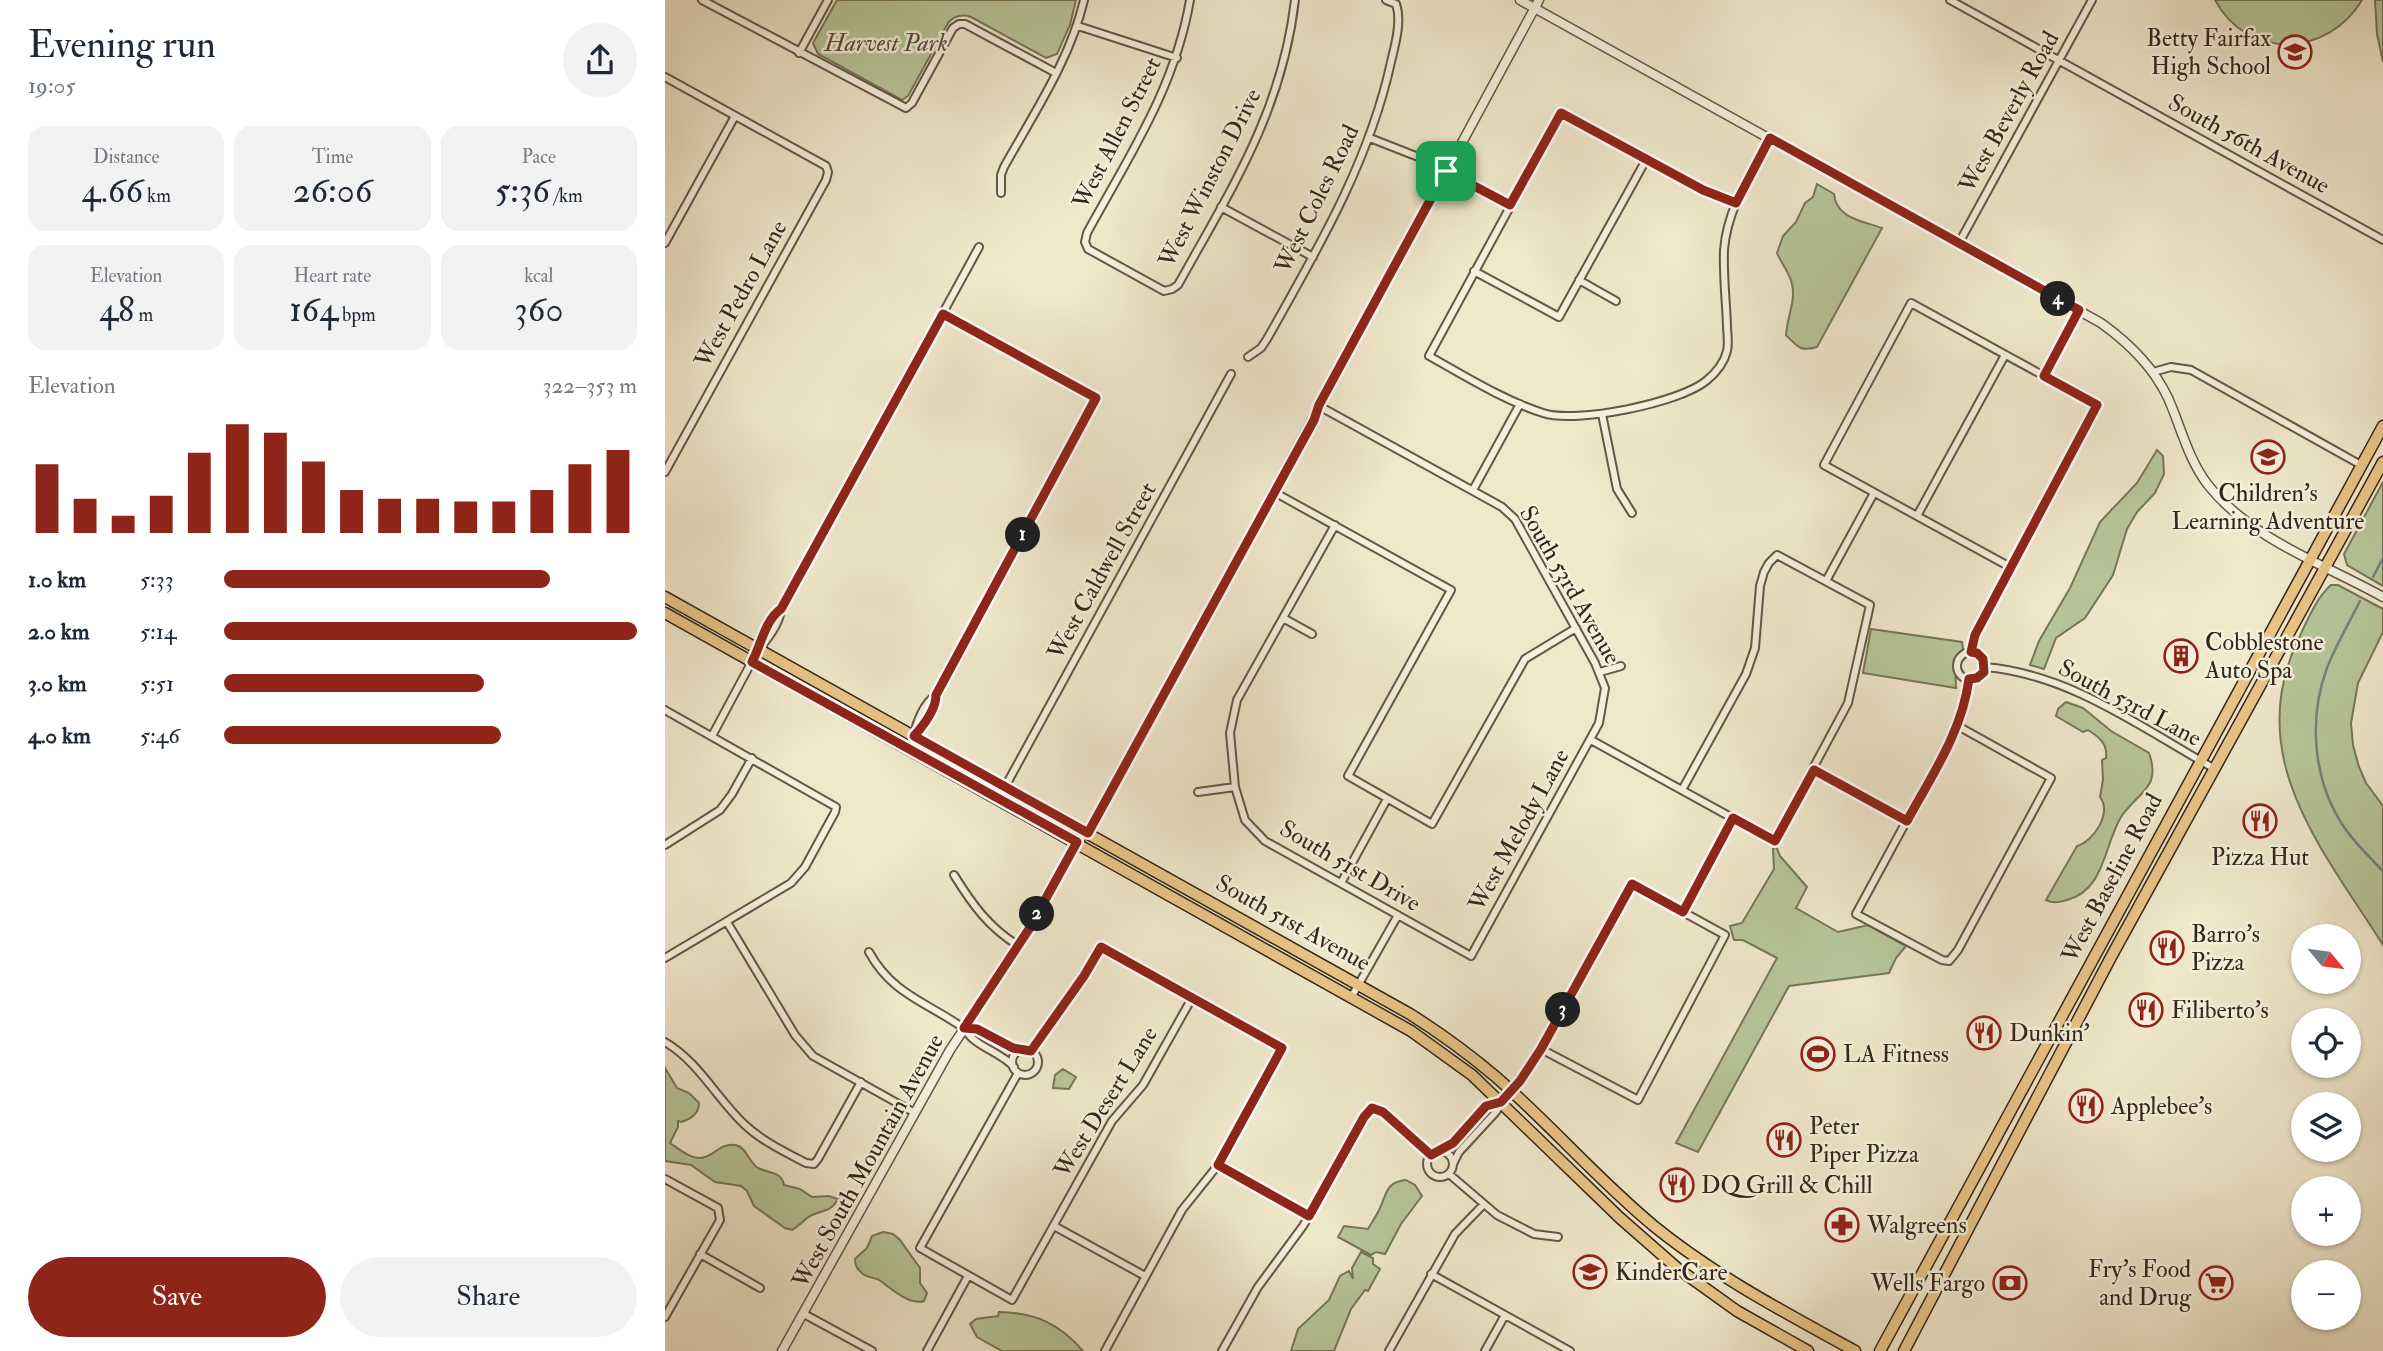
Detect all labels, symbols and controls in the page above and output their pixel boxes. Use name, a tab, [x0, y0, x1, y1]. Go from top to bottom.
text: Evening run	[28, 21, 216, 69]
button: share	[563, 23, 637, 97]
place label: Betty Fairfax High School	[2146, 23, 2271, 82]
street label: West Beverly Road	[1951, 26, 2066, 199]
park label: Harvest Park	[823, 28, 948, 59]
school or university icon: Betty Fairfax High School	[2276, 33, 2314, 71]
street label: West Allen Street	[1065, 52, 1169, 215]
text: 19:05	[28, 71, 76, 100]
street label: West Winston Drive	[1151, 83, 1268, 273]
street label: South 56th Avenue	[2163, 87, 2335, 201]
street label: West Coles Road	[1267, 119, 1367, 279]
pin	[1416, 141, 1476, 201]
text: Distance	[93, 145, 159, 169]
text: Time	[312, 145, 353, 169]
text: Pace	[522, 145, 556, 169]
icon: arrive	[1427, 152, 1465, 190]
text: 4.66	[81, 169, 143, 213]
text: 26:06	[293, 169, 372, 213]
text: 5:36	[495, 169, 550, 213]
text: km	[143, 184, 171, 208]
text: /km	[550, 184, 583, 208]
street label: West Pedro Lane	[687, 215, 794, 374]
text: Elevation	[90, 264, 162, 288]
text: Heart rate	[294, 264, 371, 288]
text: kcal	[524, 264, 553, 288]
pin: 4	[2041, 282, 2075, 316]
text: 4	[2052, 286, 2063, 310]
text: 48	[99, 288, 134, 332]
text: 164	[289, 288, 338, 332]
text: 360	[514, 288, 563, 332]
text: m	[134, 303, 153, 327]
text: bpm	[338, 303, 376, 327]
text: Elevation	[28, 371, 116, 400]
text: 322–353 m	[543, 371, 637, 400]
school or university icon: Children's Learning Adventure	[2249, 438, 2287, 476]
street label: West Caldwell Street	[1040, 477, 1164, 666]
place label: Children's Learning Adventure	[2172, 478, 2364, 537]
street label: South 53rd Avenue	[1512, 500, 1628, 670]
pin: 1	[1005, 518, 1041, 552]
text: 1	[1019, 522, 1026, 546]
text: 1.0 km	[28, 565, 86, 594]
text: 5:33	[140, 565, 173, 594]
text: 2.0 km	[28, 617, 90, 646]
text: 5:14	[140, 617, 176, 646]
place label: Cobblestone Auto Spa	[2204, 627, 2324, 686]
building icon: Cobblestone Auto Spa	[2162, 637, 2200, 675]
street label: South 53rd Lane	[2053, 652, 2207, 754]
text: 3.0 km	[28, 669, 87, 698]
text: 5:51	[140, 669, 174, 698]
text: 4.0 km	[28, 721, 91, 750]
text: 5:46	[140, 721, 180, 750]
street label: West Melody Lane	[1461, 743, 1576, 917]
street label: West Baseline Road	[2054, 788, 2170, 969]
restaurant icon: Pizza Hut	[2241, 802, 2279, 840]
street label: South 51st Drive	[1274, 813, 1426, 919]
place label: Pizza Hut	[2211, 842, 2309, 873]
street label: South 51st Avenue	[1210, 868, 1376, 978]
pin: 2	[1019, 897, 1055, 932]
text: 2	[1032, 901, 1041, 925]
place label: Barro's Pizza	[2191, 919, 2260, 978]
north arrow	[2291, 924, 2361, 994]
map controls	[2291, 924, 2361, 1330]
restaurant icon: Barro's Pizza	[2148, 929, 2186, 967]
restaurant icon: Filiberto's	[2127, 991, 2165, 1029]
pin: 3	[1545, 992, 1581, 1028]
place label: Filiberto's	[2171, 995, 2269, 1026]
text: 3	[1559, 997, 1566, 1021]
button: locate	[2291, 1008, 2361, 1078]
restaurant icon: Dunkin'	[1965, 1014, 2003, 1052]
place label: Dunkin'	[2009, 1018, 2090, 1049]
street label: West Desert Lane	[1047, 1021, 1165, 1184]
street label: West South Mountain Avenue	[785, 1028, 951, 1294]
sports icon: LA Fitness	[1799, 1035, 1837, 1073]
place label: LA Fitness	[1843, 1039, 1949, 1070]
restaurant icon: Applebee's	[2067, 1087, 2105, 1125]
place label: Applebee's	[2110, 1091, 2212, 1122]
button: layers	[2291, 1092, 2361, 1162]
place label: Peter Piper Pizza	[1809, 1111, 1920, 1170]
restaurant icon: Peter Piper Pizza	[1765, 1121, 1803, 1159]
restaurant icon: DQ Grill & Chill	[1658, 1166, 1696, 1204]
place label: DQ Grill & Chill	[1701, 1170, 1873, 1201]
button: +	[2291, 1176, 2361, 1246]
pharmacy icon: Walgreens	[1823, 1206, 1861, 1244]
place label: Walgreens	[1866, 1210, 1967, 1241]
school or university icon: KinderCare	[1571, 1253, 1609, 1291]
place label: Fry's Food and Drug	[2088, 1254, 2192, 1313]
button: Save	[28, 1257, 326, 1337]
button: Share	[340, 1257, 637, 1337]
place label: KinderCare	[1615, 1257, 1728, 1288]
button: −	[2291, 1260, 2361, 1330]
bank icon: Wells Fargo	[1991, 1264, 2029, 1302]
supermarket icon: Fry's Food and Drug	[2197, 1264, 2235, 1302]
place label: Wells Fargo	[1870, 1268, 1985, 1299]

